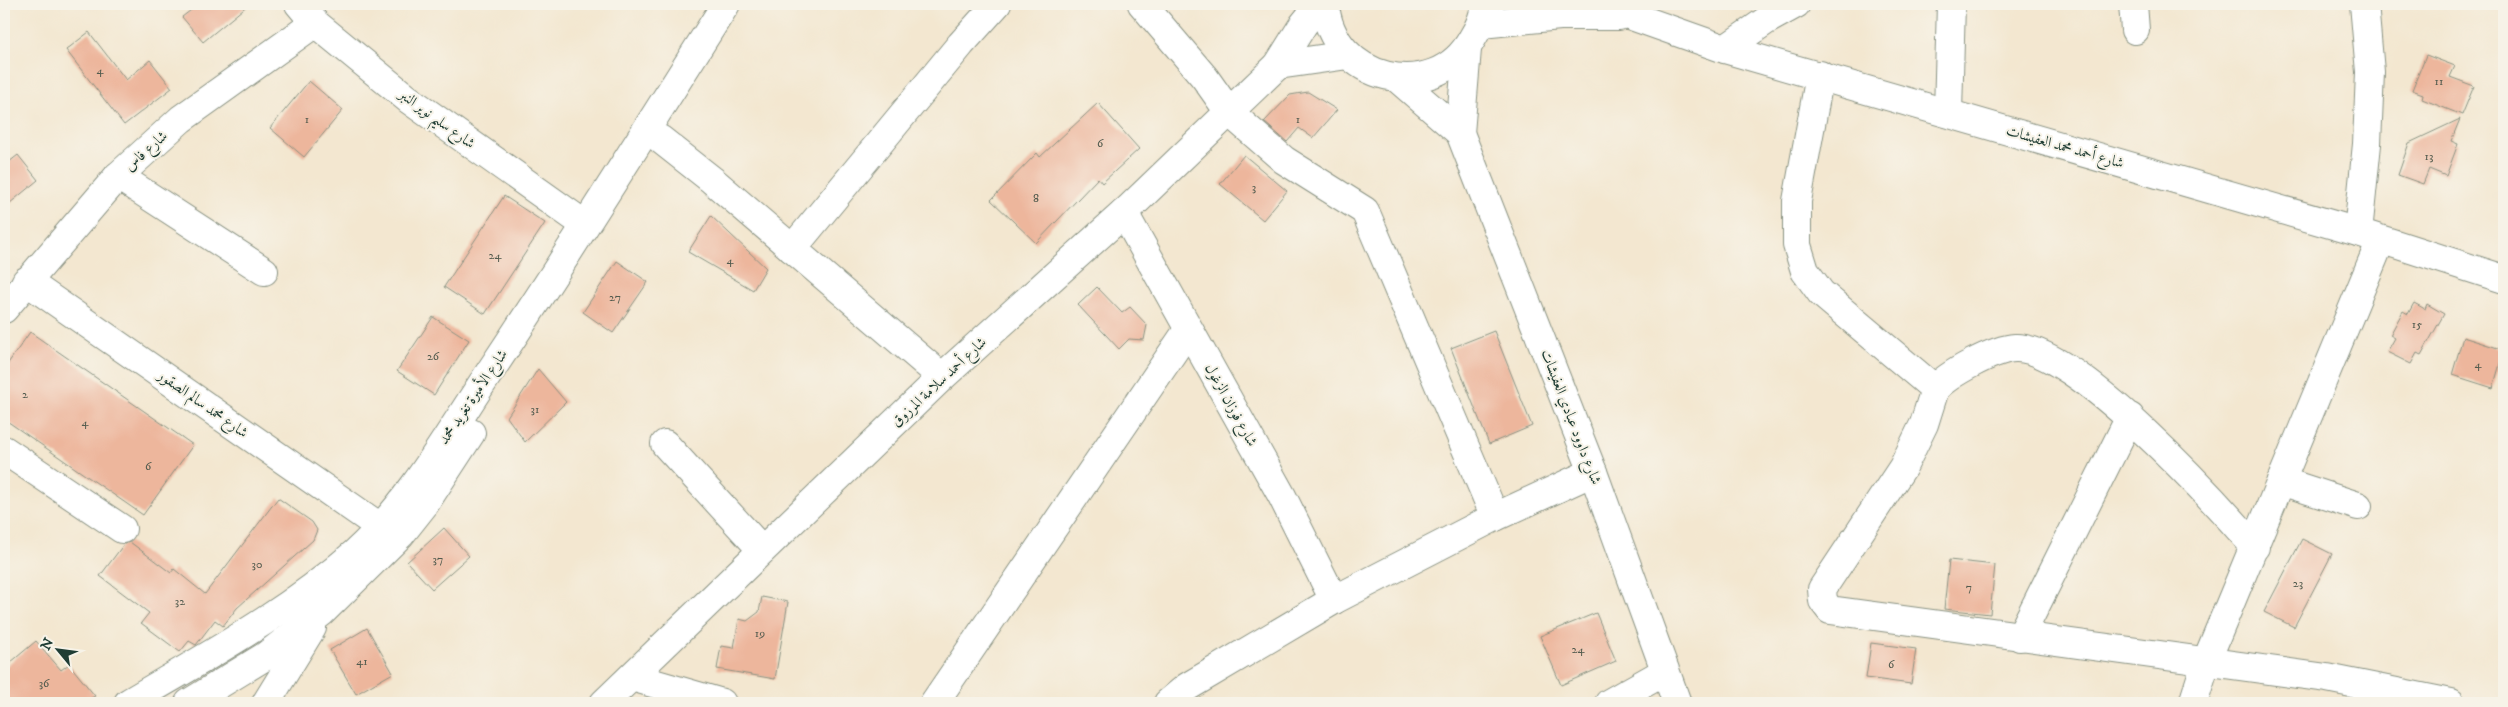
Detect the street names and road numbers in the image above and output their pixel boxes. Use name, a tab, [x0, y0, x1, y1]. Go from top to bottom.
street label: شارع سليم نوير النبر	[391, 84, 479, 157]
street label: شارع أحمد محمد العفيشات	[2003, 119, 2127, 176]
street label: شارع فاس	[120, 127, 174, 178]
street label: شارع أحمد سلامة المرزوق	[886, 331, 993, 433]
street label: شارع الأميرة تغريد محمد	[433, 345, 514, 450]
street label: شارع داوود عبادي العفيشات	[1534, 347, 1606, 488]
street label: شارع فوزان الزغول	[1198, 360, 1262, 451]
street label: شارع محمد سالم الصقور	[151, 365, 252, 445]

